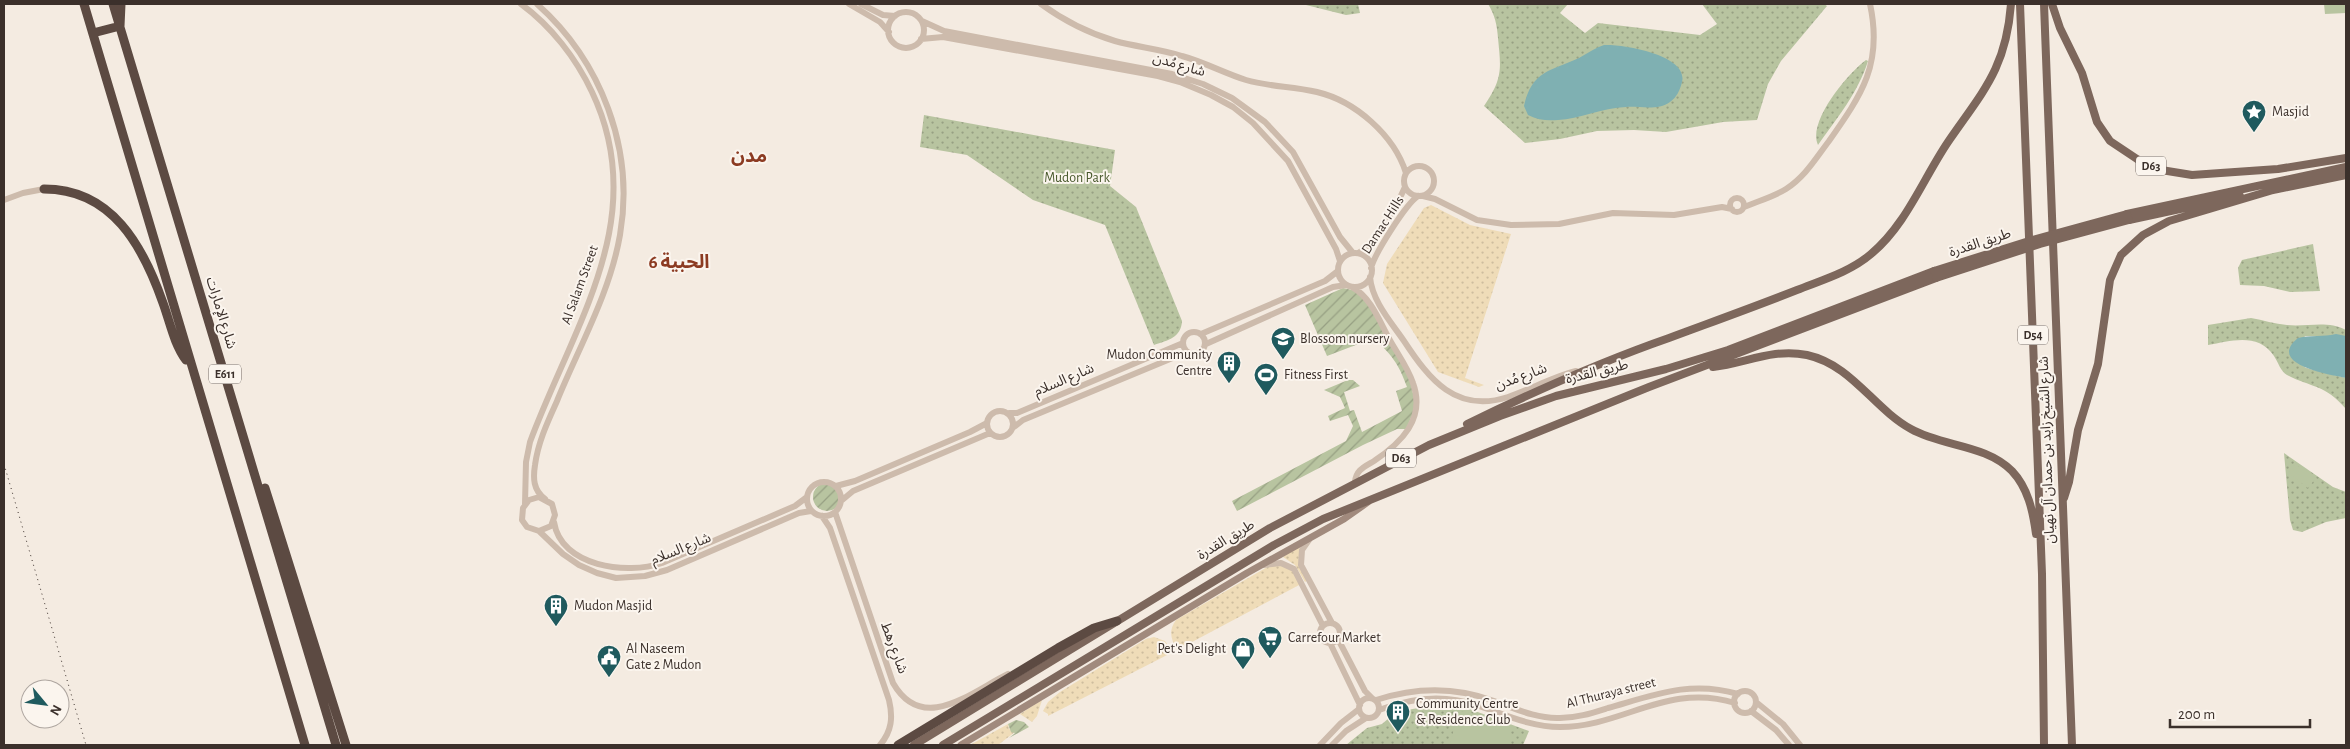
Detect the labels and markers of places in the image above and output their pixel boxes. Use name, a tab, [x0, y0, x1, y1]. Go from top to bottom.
place icon: Masjid	[2241, 99, 2267, 133]
place label: Masjid	[2272, 105, 2309, 119]
school or university icon: Blossom nursery	[1270, 326, 1296, 360]
place label: Blossom nursery	[1300, 332, 1390, 346]
place label: Mudon Community Centre	[1107, 348, 1212, 378]
building icon: Mudon Community Centre	[1216, 350, 1242, 384]
sports icon: Fitness First	[1253, 362, 1279, 396]
place label: Fitness First	[1284, 368, 1348, 382]
building icon: Mudon Masjid	[543, 593, 569, 627]
place label: Mudon Masjid	[574, 599, 652, 613]
supermarket icon: Carrefour Market	[1257, 625, 1283, 659]
place label: Carrefour Market	[1288, 631, 1381, 645]
shop icon: Pet's Delight	[1230, 636, 1256, 670]
place label: Al Naseem Gate 2 Mudon	[626, 642, 702, 672]
place label: Pet's Delight	[1157, 642, 1227, 656]
public building icon: Al Naseem Gate 2 Mudon	[596, 644, 622, 678]
place label: Community Centre & Residence Club	[1416, 697, 1518, 727]
building icon: Community Centre & Residence Club	[1385, 699, 1411, 733]

